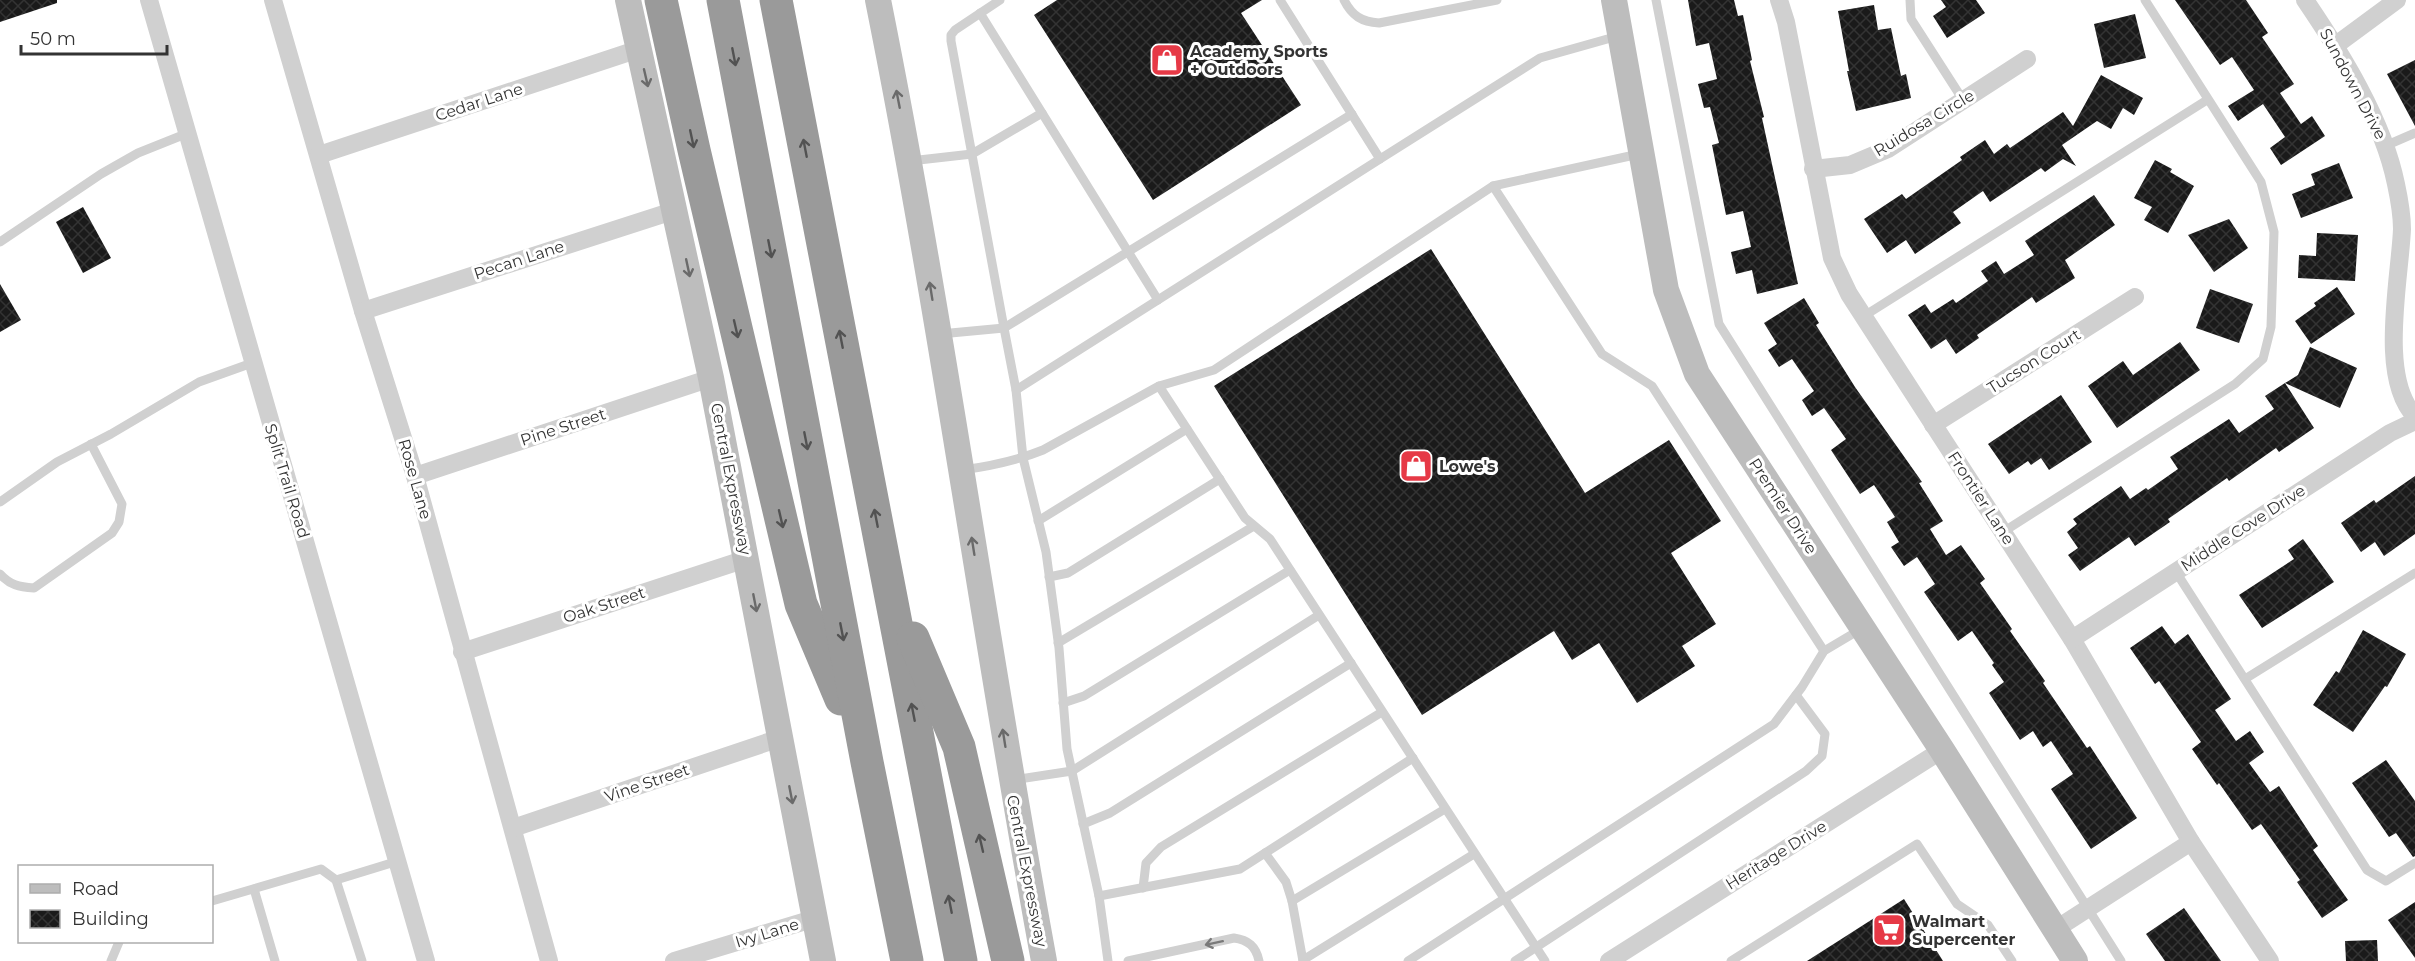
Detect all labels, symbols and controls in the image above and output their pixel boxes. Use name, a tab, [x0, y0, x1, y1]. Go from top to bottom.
scale bar	[21, 18, 166, 56]
street label: Sundown Drive	[2316, 25, 2390, 143]
text: 50 m	[30, 28, 76, 50]
shop icon: Academy Sports + Outdoors	[1149, 42, 1185, 78]
place label: Academy Sports + Outdoors	[1189, 42, 1328, 79]
one-way arrow	[728, 47, 739, 67]
one-way arrow	[640, 68, 652, 87]
street label: Cedar Lane	[433, 79, 525, 125]
street label: Ruidosa Circle	[1870, 86, 1978, 160]
one-way arrow	[892, 90, 903, 109]
one-way arrow	[686, 129, 698, 148]
one-way arrow	[799, 138, 810, 158]
street label: Pecan Lane	[471, 236, 567, 284]
one-way arrow	[765, 239, 776, 258]
one-way arrow	[683, 258, 694, 277]
one-way arrow	[925, 282, 936, 301]
one-way arrow	[731, 319, 743, 338]
street label: Tucson Court	[1984, 324, 2085, 397]
one-way arrow	[835, 330, 846, 349]
street label: Central Expressway	[707, 401, 755, 557]
street label: Pine Street	[518, 404, 609, 450]
street label: Split Trail Road	[261, 421, 313, 541]
one-way arrow	[801, 430, 812, 450]
street label: Rose Lane	[394, 437, 436, 521]
shop icon: Lowe's	[1398, 448, 1434, 484]
street label: Frontier Lane	[1944, 448, 2018, 548]
street label: Premier Drive	[1745, 455, 1821, 557]
place label: Lowe's	[1439, 457, 1496, 476]
street label: Middle Cove Drive	[2177, 481, 2309, 575]
one-way arrow	[776, 509, 788, 528]
one-way arrow	[870, 509, 881, 528]
one-way arrow	[967, 536, 978, 556]
street label: Oak Street	[561, 583, 648, 627]
one-way arrow	[750, 593, 761, 613]
one-way arrow	[837, 622, 848, 642]
one-way arrow	[907, 703, 918, 722]
one-way arrow	[998, 729, 1009, 749]
street label: Vine Street	[602, 759, 692, 806]
one-way arrow	[786, 785, 797, 804]
street label: Central Expressway	[1003, 793, 1051, 949]
street label: Heritage Drive	[1722, 816, 1830, 894]
one-way arrow	[974, 833, 986, 852]
legend	[18, 865, 213, 943]
text: Road	[72, 878, 119, 900]
one-way arrow	[944, 894, 955, 914]
text: Building	[72, 908, 149, 930]
supermarket icon: Walmart Supercenter	[1871, 912, 1907, 948]
place label: Walmart Supercenter	[1912, 912, 2015, 949]
street label: Ivy Lane	[733, 914, 801, 952]
one-way arrow	[1204, 937, 1223, 949]

